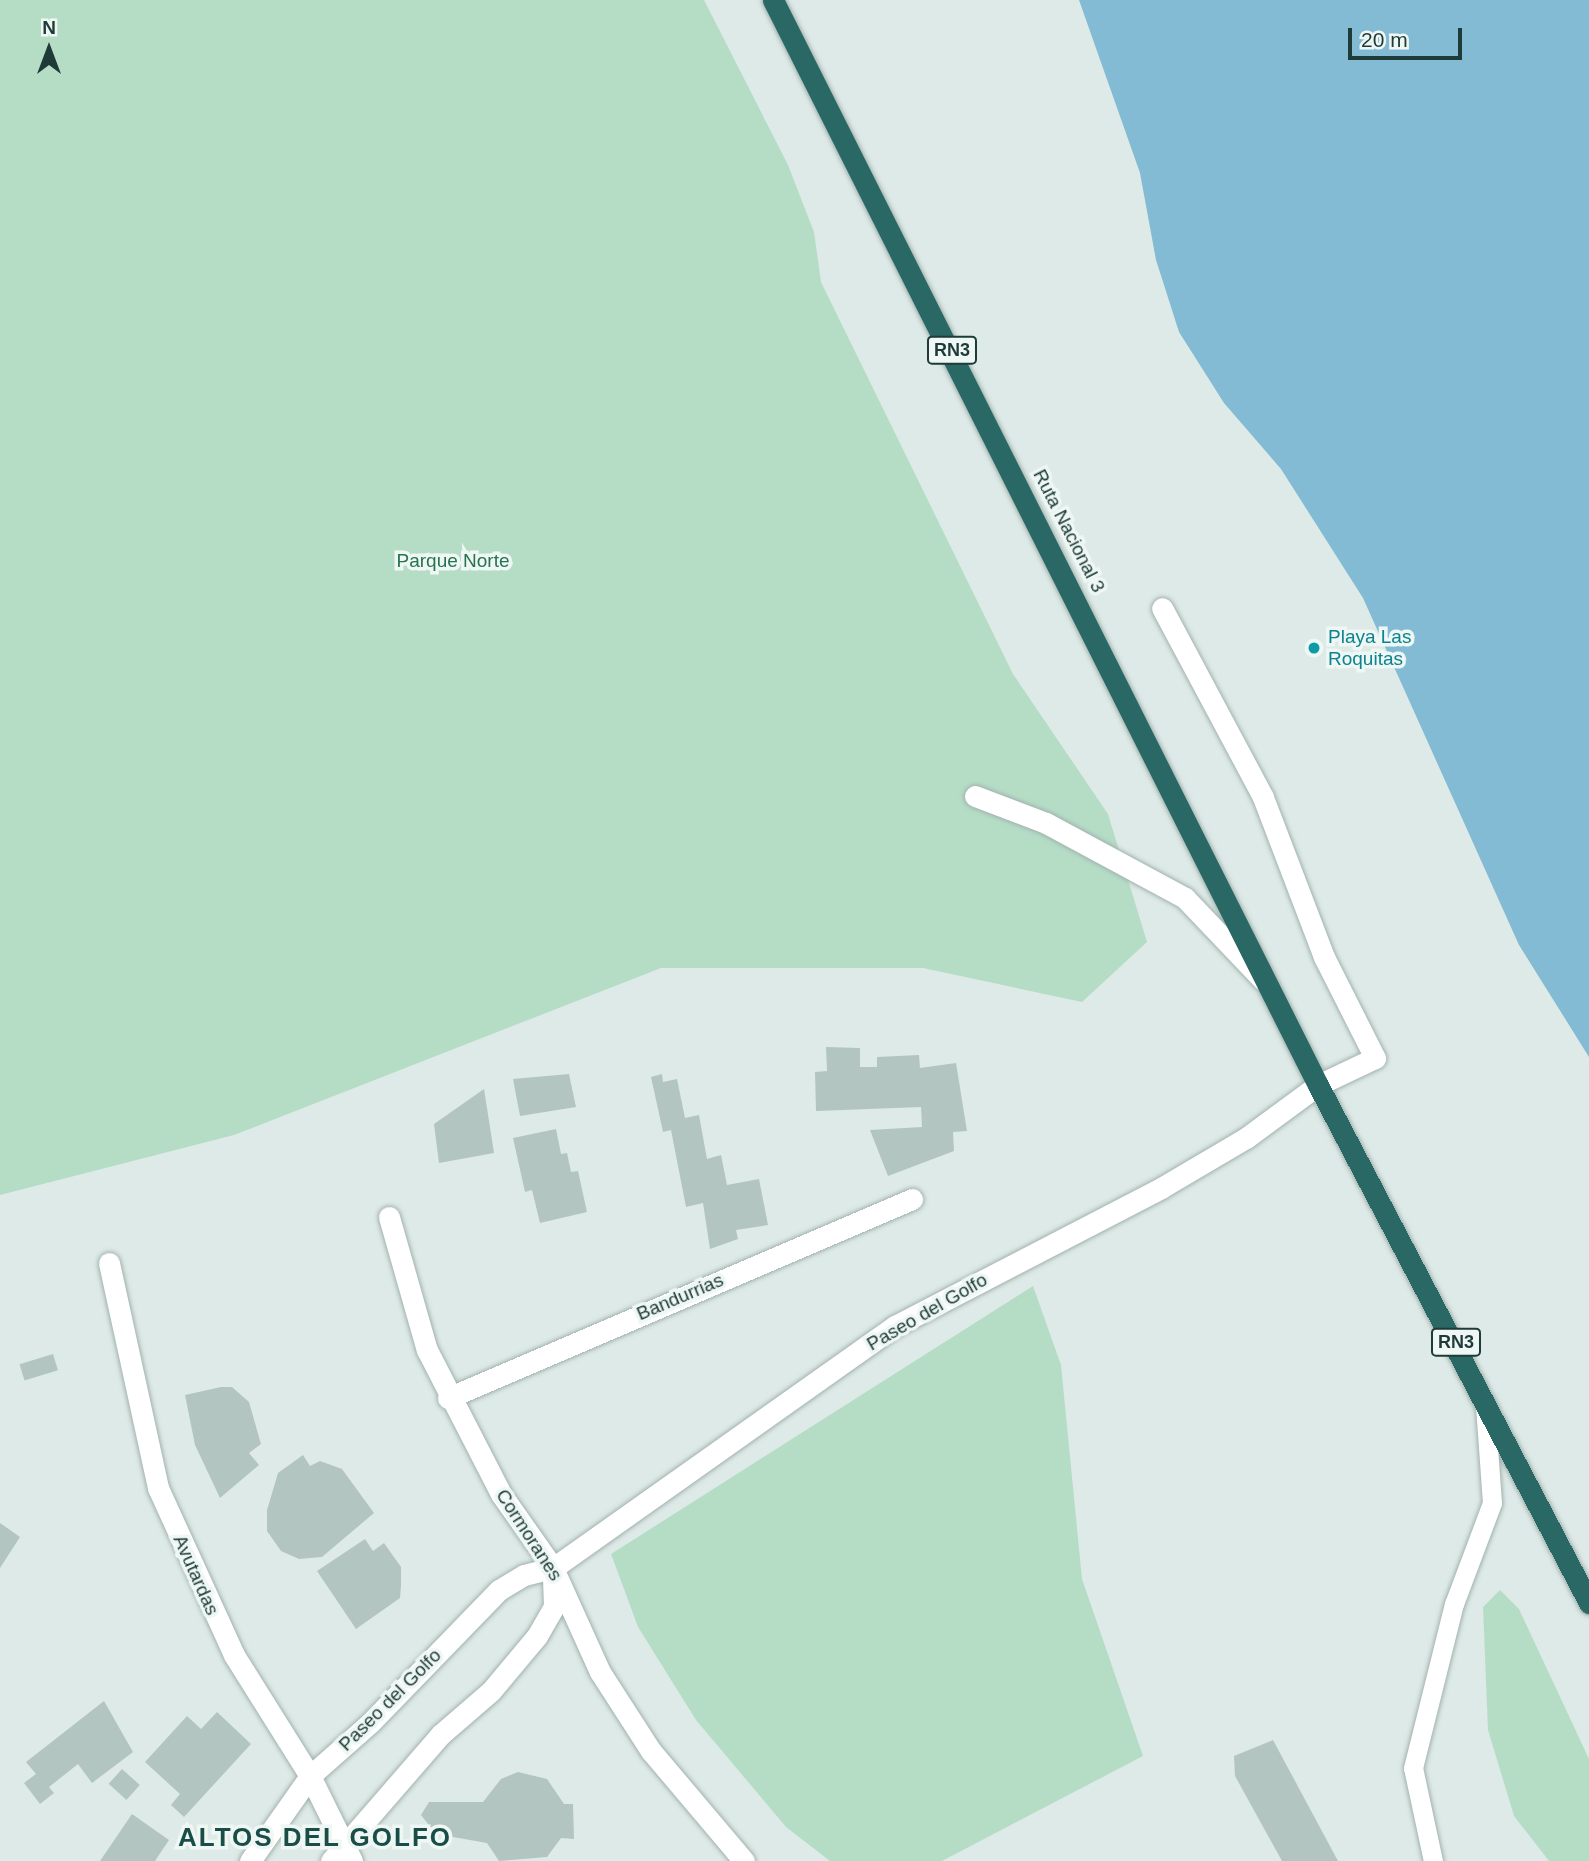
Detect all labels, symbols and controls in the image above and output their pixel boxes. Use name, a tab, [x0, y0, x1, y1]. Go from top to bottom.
north arrow	[14, 14, 84, 84]
scale bar	[1351, 14, 1465, 58]
text: N	[42, 17, 56, 38]
text: 20 m	[1361, 28, 1408, 51]
road number: RN3	[926, 336, 978, 364]
street label: Ruta Nacional 3	[1028, 466, 1110, 596]
park label: Parque Norte	[396, 550, 510, 572]
place label: Playa Las Roquitas	[1328, 626, 1411, 670]
marker: Playa Las Roquitas	[1306, 640, 1322, 656]
street label: Paseo del Golfo	[863, 1268, 991, 1356]
street label: Bandurrias	[633, 1269, 727, 1325]
road number: RN3	[1430, 1328, 1482, 1357]
street label: Cormoranes	[491, 1485, 567, 1585]
street label: Avutardas	[168, 1531, 224, 1619]
street label: Paseo del Golfo	[334, 1644, 446, 1756]
district label: ALTOS DEL GOLFO	[180, 1822, 450, 1854]

